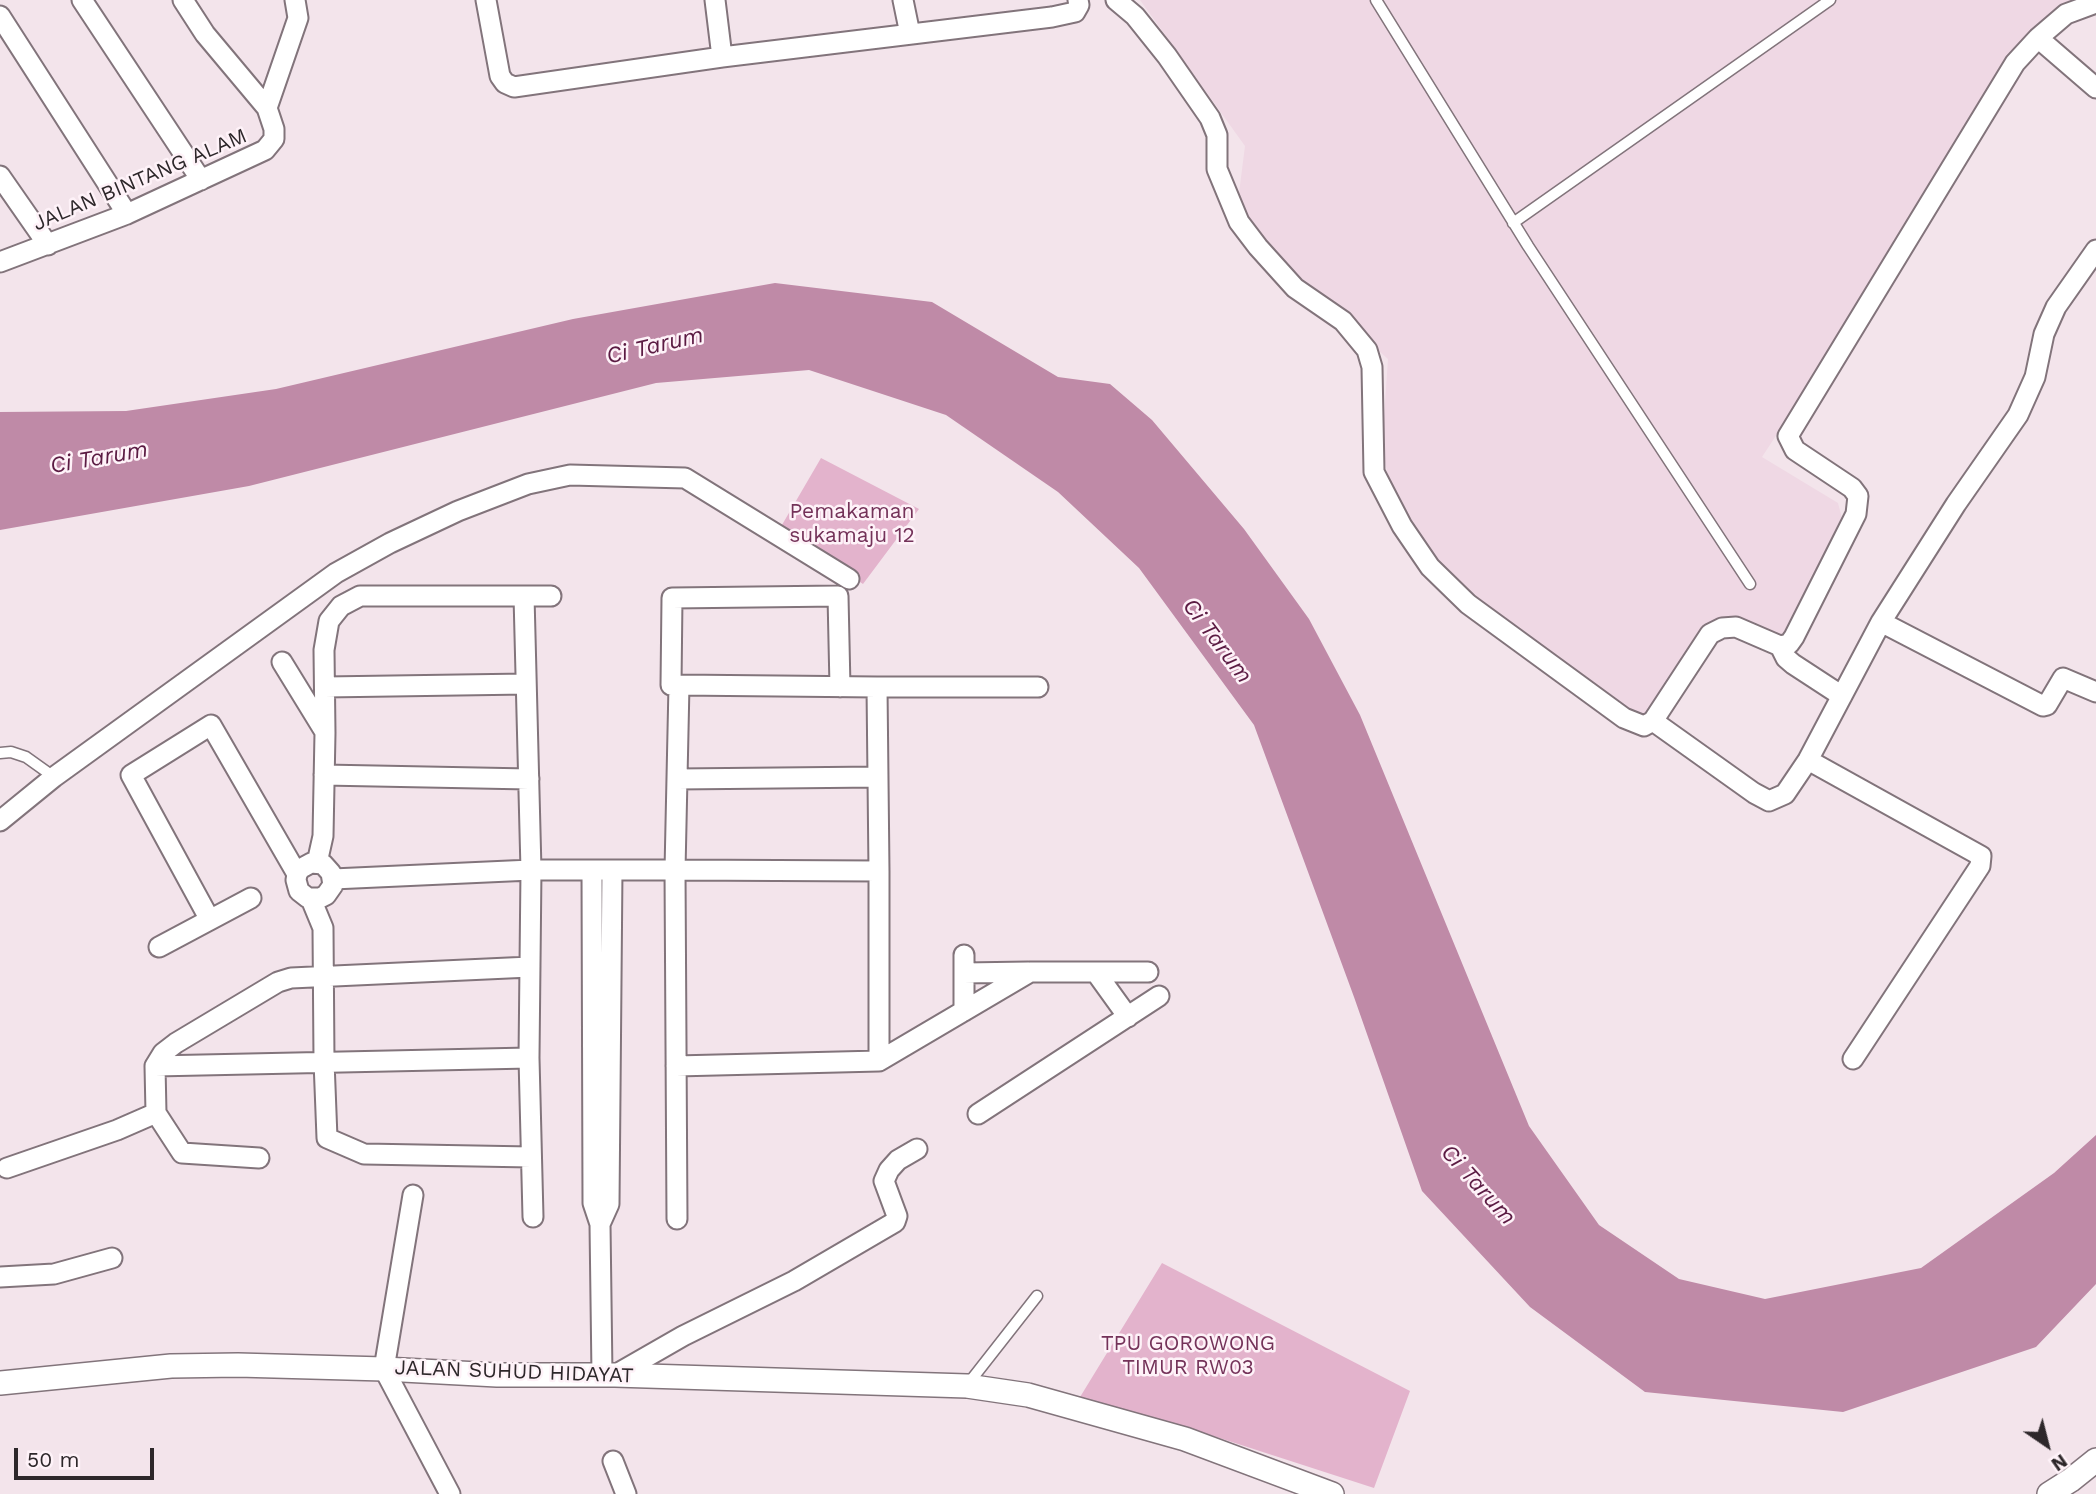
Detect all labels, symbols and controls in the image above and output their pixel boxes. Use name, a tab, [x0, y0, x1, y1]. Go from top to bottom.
street label: JALAN BINTANG ALAM	[29, 123, 251, 237]
water label: Ci Tarum	[604, 321, 706, 371]
water label: Ci Tarum	[48, 436, 150, 480]
park label: Pemakaman sukamaju 12	[789, 499, 915, 549]
water label: Ci Tarum	[1176, 593, 1258, 689]
water label: Ci Tarum	[1435, 1139, 1521, 1231]
park label: TPU GOROWONG TIMUR RW03	[1101, 1331, 1275, 1381]
street label: JALAN SUHUD HIDAYAT	[394, 1355, 634, 1389]
north arrow	[2012, 1410, 2082, 1480]
scale bar	[18, 1434, 158, 1478]
text: 50 m	[27, 1447, 79, 1472]
text: N	[2047, 1449, 2072, 1476]

